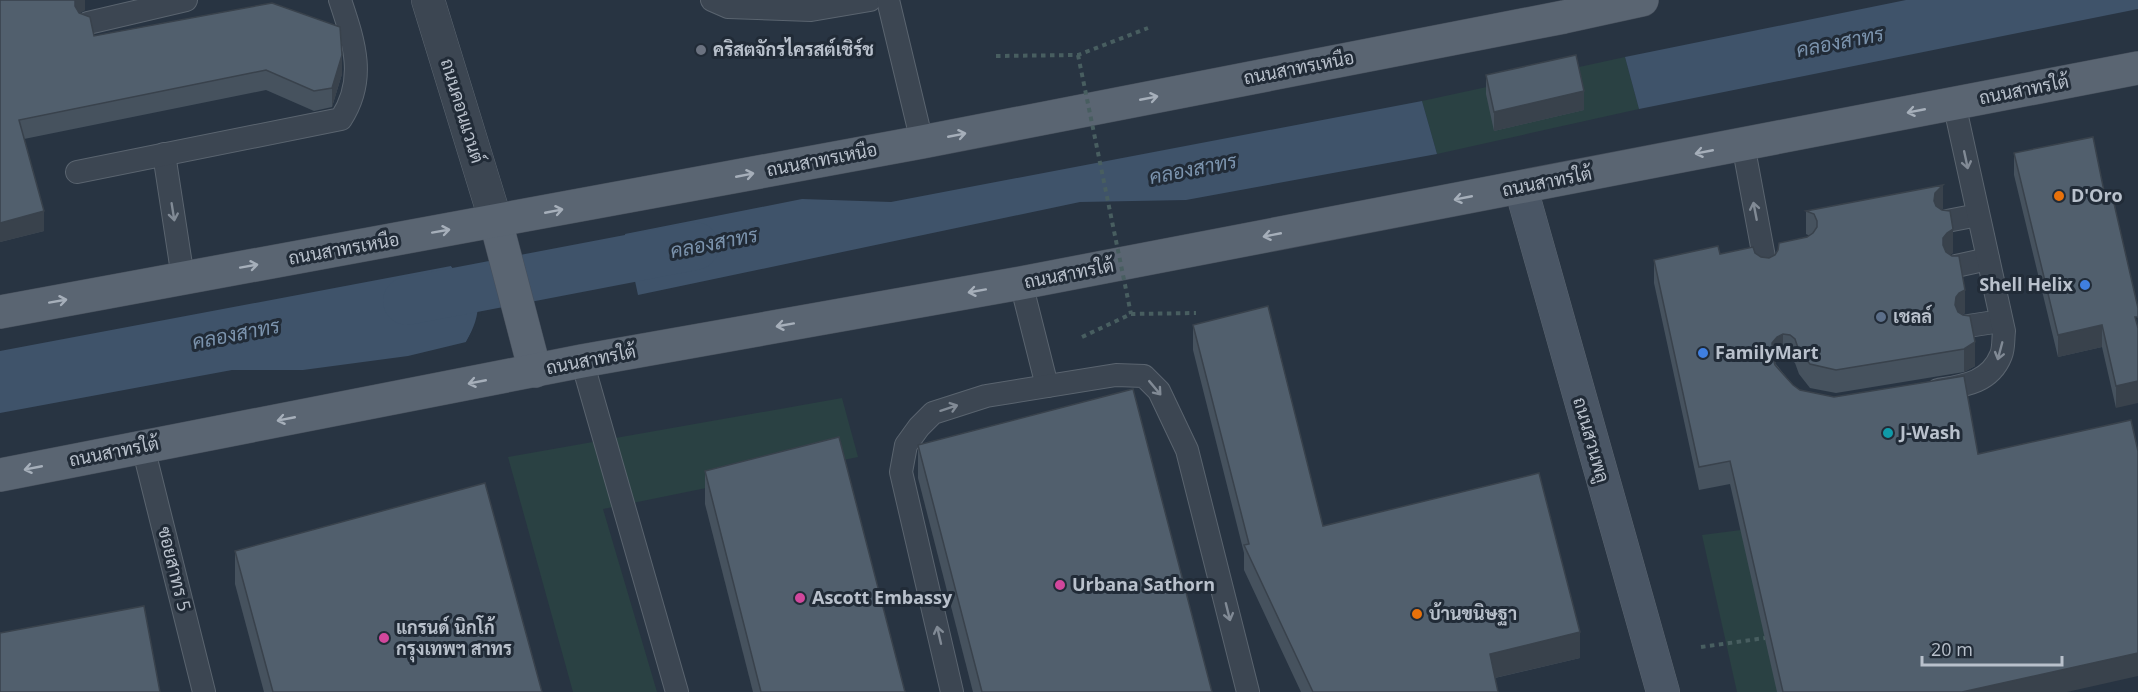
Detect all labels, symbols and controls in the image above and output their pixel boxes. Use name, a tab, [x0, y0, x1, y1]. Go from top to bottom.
water label: คลองสาทร	[1794, 20, 1887, 63]
place label: คริสตจักรไครสต์เชิร์ช	[713, 37, 874, 61]
marker: คริสตจักรไครสต์เชิร์ช	[694, 43, 708, 57]
street label: ถนนสาทรเหนือ	[1241, 45, 1356, 89]
street label: ถนนคอนแวนต์	[436, 55, 490, 166]
street label: ถนนสาทรใต้	[1977, 68, 2071, 109]
one-way arrow	[1139, 92, 1158, 103]
one-way arrow	[1906, 106, 1926, 117]
one-way arrow	[947, 129, 967, 140]
street label: ถนนสาทรเหนือ	[764, 137, 879, 181]
water label: คลองสาทร	[1147, 147, 1240, 190]
one-way arrow	[1694, 147, 1714, 158]
one-way arrow	[1961, 151, 1973, 170]
street label: ถนนสาทรใต้	[1500, 160, 1594, 201]
one-way arrow	[735, 169, 755, 180]
place label: D'Oro	[2071, 183, 2123, 207]
marker: D'Oro	[2052, 189, 2066, 203]
one-way arrow	[1454, 193, 1474, 204]
one-way arrow	[1749, 201, 1760, 221]
one-way arrow	[167, 202, 178, 221]
one-way arrow	[543, 205, 563, 216]
water label: คลองสาทร	[668, 221, 761, 264]
street label: ถนนสาทรเหนือ	[287, 226, 401, 270]
one-way arrow	[431, 226, 451, 237]
one-way arrow	[1262, 230, 1282, 241]
street label: ถนนสาทรใต้	[1022, 252, 1116, 293]
one-way arrow	[239, 261, 259, 272]
place label: Shell Helix	[1979, 272, 2074, 296]
marker: Shell Helix	[2078, 278, 2092, 292]
one-way arrow	[968, 286, 987, 297]
one-way arrow	[47, 296, 67, 307]
place label: เชลล์	[1893, 304, 1933, 328]
marker: เชลล์	[1874, 310, 1888, 324]
water label: คลองสาทร	[190, 312, 283, 355]
one-way arrow	[776, 320, 795, 331]
street label: ถนนสาทรใต้	[544, 338, 638, 379]
place label: FamilyMart	[1715, 340, 1819, 364]
one-way arrow	[1994, 341, 2005, 360]
marker: FamilyMart	[1696, 346, 1710, 360]
one-way arrow	[468, 377, 488, 388]
one-way arrow	[1149, 380, 1162, 396]
street label: ถนนสวนพลู	[1566, 394, 1616, 486]
one-way arrow	[939, 402, 958, 413]
one-way arrow	[277, 414, 296, 425]
place label: J-Wash	[1898, 420, 1961, 444]
marker: J-Wash	[1881, 426, 1895, 440]
street label: ถนนสาทรใต้	[67, 430, 161, 471]
one-way arrow	[23, 463, 43, 474]
street label: ซอยสาทร 5	[153, 524, 197, 614]
place label: Urbana Sathorn	[1072, 572, 1215, 596]
marker: Urbana Sathorn	[1053, 578, 1067, 592]
place label: Ascott Embassy	[812, 585, 953, 609]
marker: Ascott Embassy	[793, 591, 807, 605]
place label: บ้านขนิษฐา	[1429, 601, 1517, 626]
one-way arrow	[1222, 603, 1234, 622]
marker: บ้านขนิษฐา	[1410, 607, 1424, 621]
place label: แกรนด์ นิกโก้ กรุงเทพฯ สาทร	[396, 615, 512, 663]
one-way arrow	[933, 626, 944, 645]
scale bar	[1922, 629, 2062, 667]
marker: แกรนด์ นิกโก้ กรุงเทพฯ สาทร	[377, 631, 391, 645]
text: 20 m	[1931, 637, 1973, 661]

